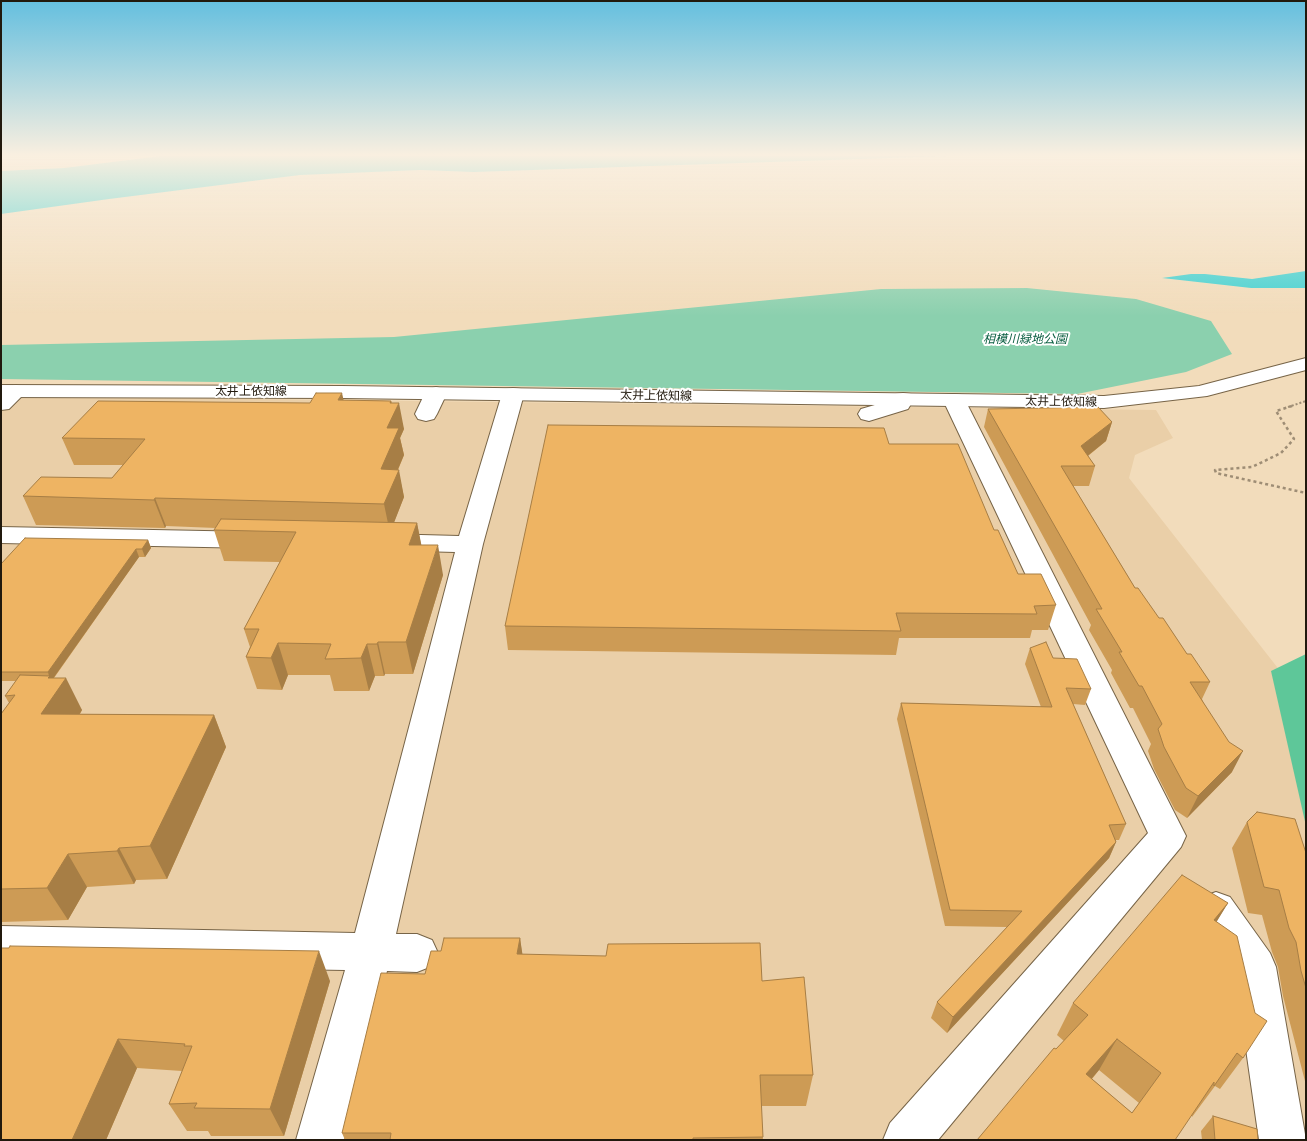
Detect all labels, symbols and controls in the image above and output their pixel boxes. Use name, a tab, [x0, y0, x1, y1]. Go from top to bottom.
park label: 相模川緑地公園	[983, 333, 1067, 347]
street label: 太井上依知線	[215, 385, 287, 399]
street label: 太井上依知線	[620, 388, 692, 404]
street label: 太井上依知線	[1025, 394, 1097, 410]

